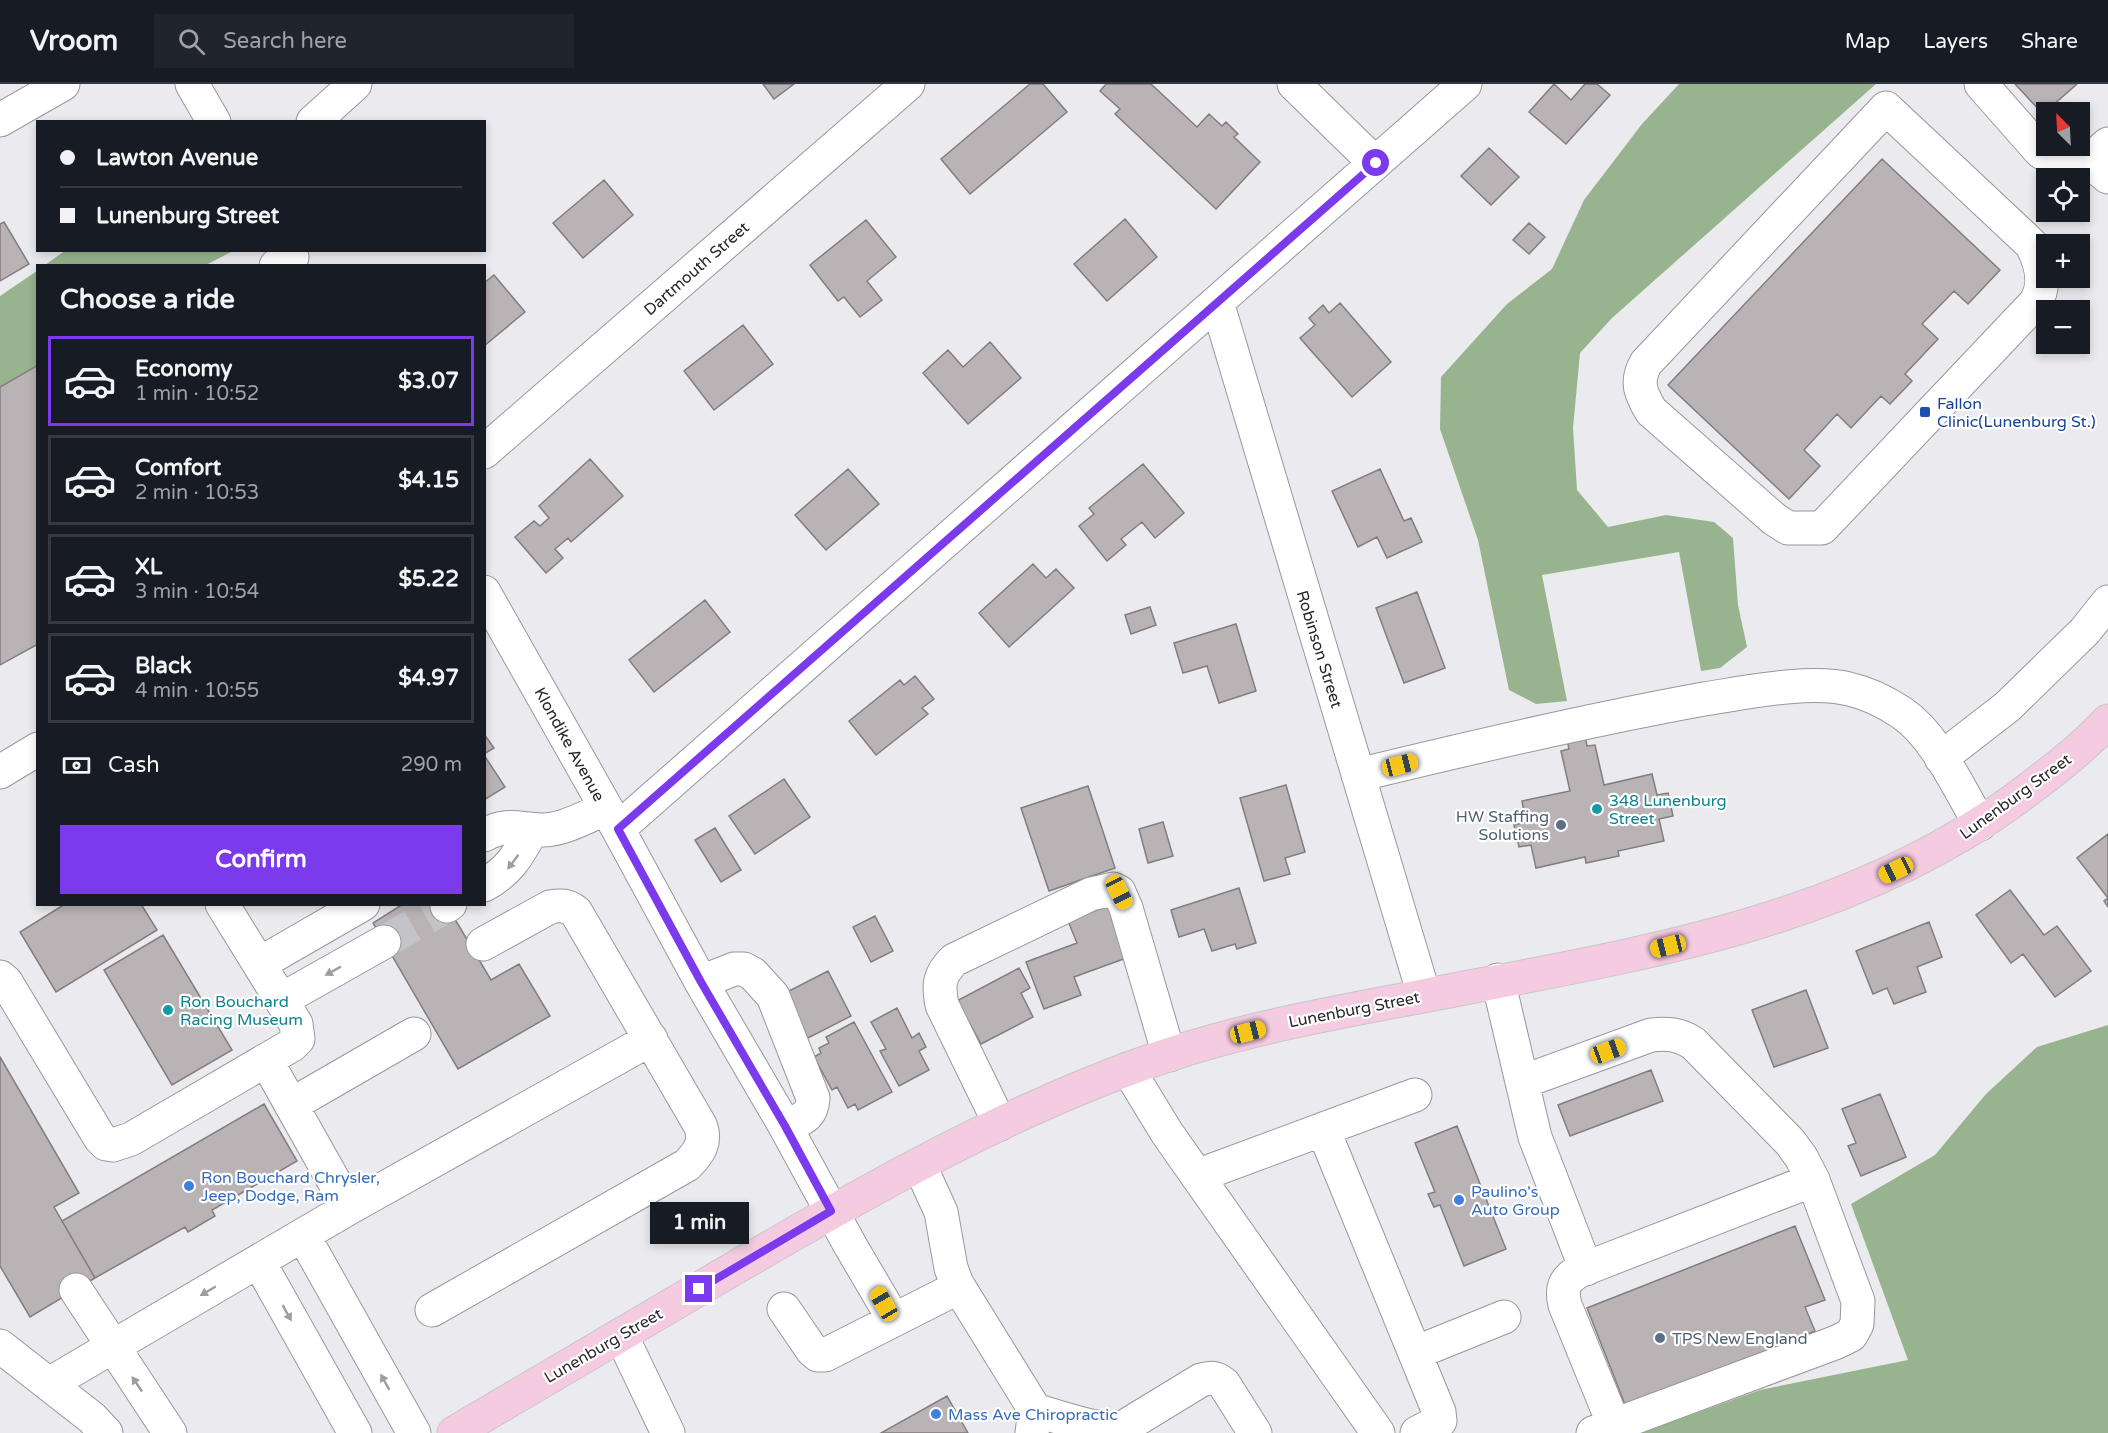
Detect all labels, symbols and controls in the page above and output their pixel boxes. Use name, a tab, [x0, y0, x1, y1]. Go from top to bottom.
search box	[154, 14, 574, 68]
text: Vroom	[30, 24, 118, 58]
icon: search	[175, 25, 208, 58]
text: Search here	[223, 28, 347, 54]
text: Map	[1845, 29, 1890, 54]
text: Layers	[1923, 29, 1988, 54]
text: Share	[2021, 29, 2078, 54]
north arrow	[2036, 102, 2090, 156]
map controls	[2036, 102, 2090, 354]
text: Lawton Avenue	[96, 145, 258, 171]
route start	[1362, 149, 1389, 176]
button: locate	[2036, 168, 2090, 222]
text: Lunenburg Street	[96, 203, 279, 229]
street label: Dartmouth Street	[640, 218, 753, 320]
button: +	[2036, 234, 2090, 288]
text: Choose a ride	[60, 283, 235, 316]
button: −	[2036, 300, 2090, 354]
icon: car	[63, 354, 117, 408]
text: Economy	[135, 356, 232, 382]
text: $3.07	[398, 368, 459, 394]
text: 1 min · 10:52	[135, 382, 259, 406]
place label: Fallon Clinic(Lunenburg St.)	[1937, 394, 2096, 432]
marker: Fallon Clinic(Lunenburg St.)	[1918, 405, 1932, 419]
icon: car	[63, 453, 117, 507]
text: Comfort	[135, 455, 221, 481]
text: $4.15	[398, 467, 459, 493]
text: 2 min · 10:53	[135, 481, 259, 505]
icon: car	[63, 552, 117, 606]
text: XL	[135, 554, 162, 580]
text: $5.22	[398, 566, 459, 592]
text: 3 min · 10:54	[135, 580, 259, 604]
street label: Robinson Street	[1292, 588, 1346, 711]
icon: car	[63, 651, 117, 705]
text: Black	[135, 653, 192, 679]
text: $4.97	[398, 665, 459, 691]
text: 4 min · 10:55	[135, 679, 259, 703]
street label: Klondike Avenue	[530, 684, 609, 805]
icon: cash	[60, 749, 93, 782]
street label: Lunenburg Street	[1956, 750, 2075, 844]
text: Cash	[108, 752, 160, 778]
car	[1380, 752, 1420, 778]
text: 290 m	[401, 753, 462, 777]
place label: 348 Lunenburg Street	[1609, 791, 1727, 829]
marker: 348 Lunenburg Street	[1590, 802, 1604, 816]
place label: HW Staffing Solutions	[1456, 807, 1549, 845]
marker: HW Staffing Solutions	[1554, 818, 1568, 832]
button: Confirm	[60, 825, 462, 894]
one-way arrow	[507, 854, 519, 869]
car	[1876, 854, 1916, 886]
car	[1103, 872, 1135, 912]
car	[1648, 933, 1688, 959]
one-way arrow	[324, 966, 341, 976]
street label: Lunenburg Street	[1287, 987, 1421, 1033]
place label: Ron Bouchard Racing Museum	[180, 992, 303, 1030]
marker: Ron Bouchard Racing Museum	[161, 1003, 175, 1017]
car	[1228, 1019, 1268, 1045]
car	[1588, 1036, 1628, 1066]
place label: Ron Bouchard Chrysler, Jeep, Dodge, Ram	[201, 1168, 380, 1206]
marker: Ron Bouchard Chrysler, Jeep, Dodge, Ram	[182, 1179, 196, 1193]
place label: Paulino's Auto Group	[1471, 1182, 1560, 1220]
marker: Paulino's Auto Group	[1452, 1193, 1466, 1207]
callout: 1 min	[650, 1202, 748, 1244]
text: 1 min	[673, 1211, 726, 1235]
route end	[685, 1275, 712, 1302]
car	[867, 1284, 901, 1324]
one-way arrow	[200, 1286, 216, 1297]
street label: Lunenburg Street	[541, 1304, 666, 1388]
one-way arrow	[282, 1305, 293, 1321]
place label: TPS New England	[1672, 1329, 1808, 1349]
marker: TPS New England	[1653, 1331, 1667, 1345]
one-way arrow	[380, 1373, 390, 1390]
one-way arrow	[131, 1377, 143, 1393]
place label: Mass Ave Chiropractic	[948, 1405, 1118, 1425]
marker: Mass Ave Chiropractic	[929, 1407, 943, 1421]

